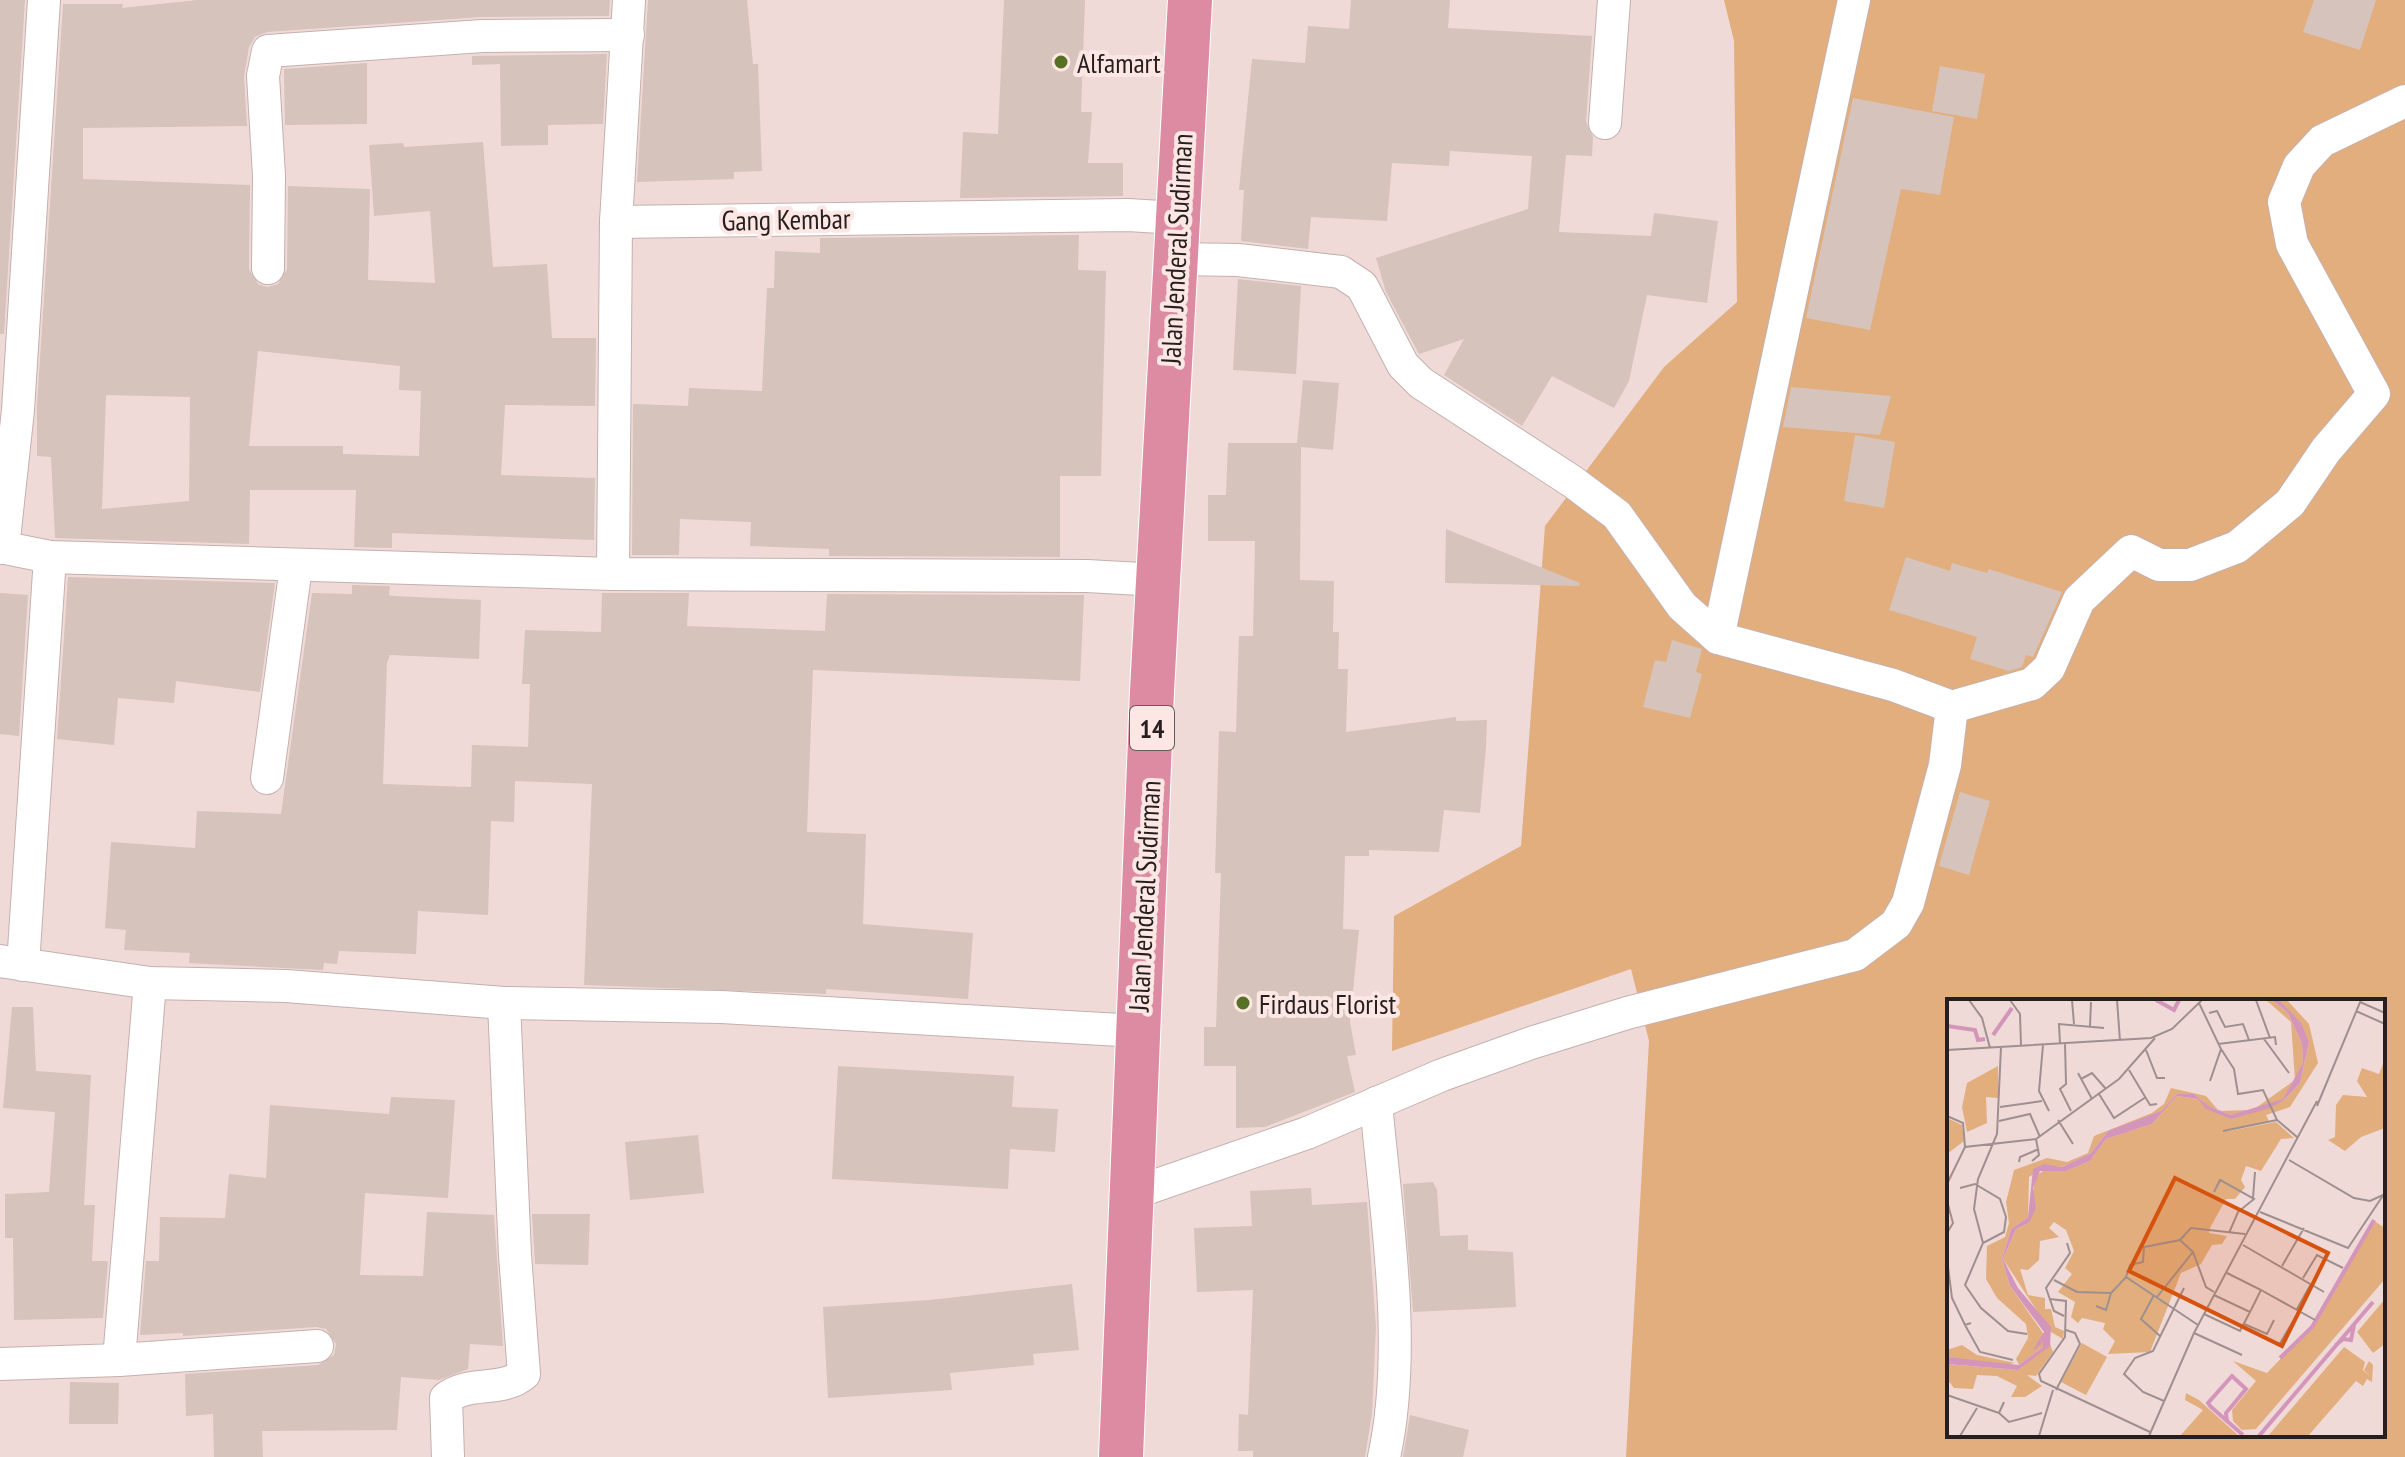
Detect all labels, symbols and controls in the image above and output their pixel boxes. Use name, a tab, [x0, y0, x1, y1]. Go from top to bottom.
place label: Alfamart	[1077, 44, 1161, 81]
marker: Alfamart	[1052, 53, 1070, 71]
street label: Jalan Jenderal Sudirman	[1151, 133, 1201, 366]
street label: Gang Kembar	[721, 199, 851, 239]
road number: 14	[1130, 706, 1174, 750]
street label: Jalan Jenderal Sudirman	[1119, 780, 1169, 1013]
place label: Firdaus Florist	[1259, 985, 1397, 1022]
marker: Firdaus Florist	[1234, 994, 1252, 1012]
inset map	[1947, 999, 2385, 1437]

